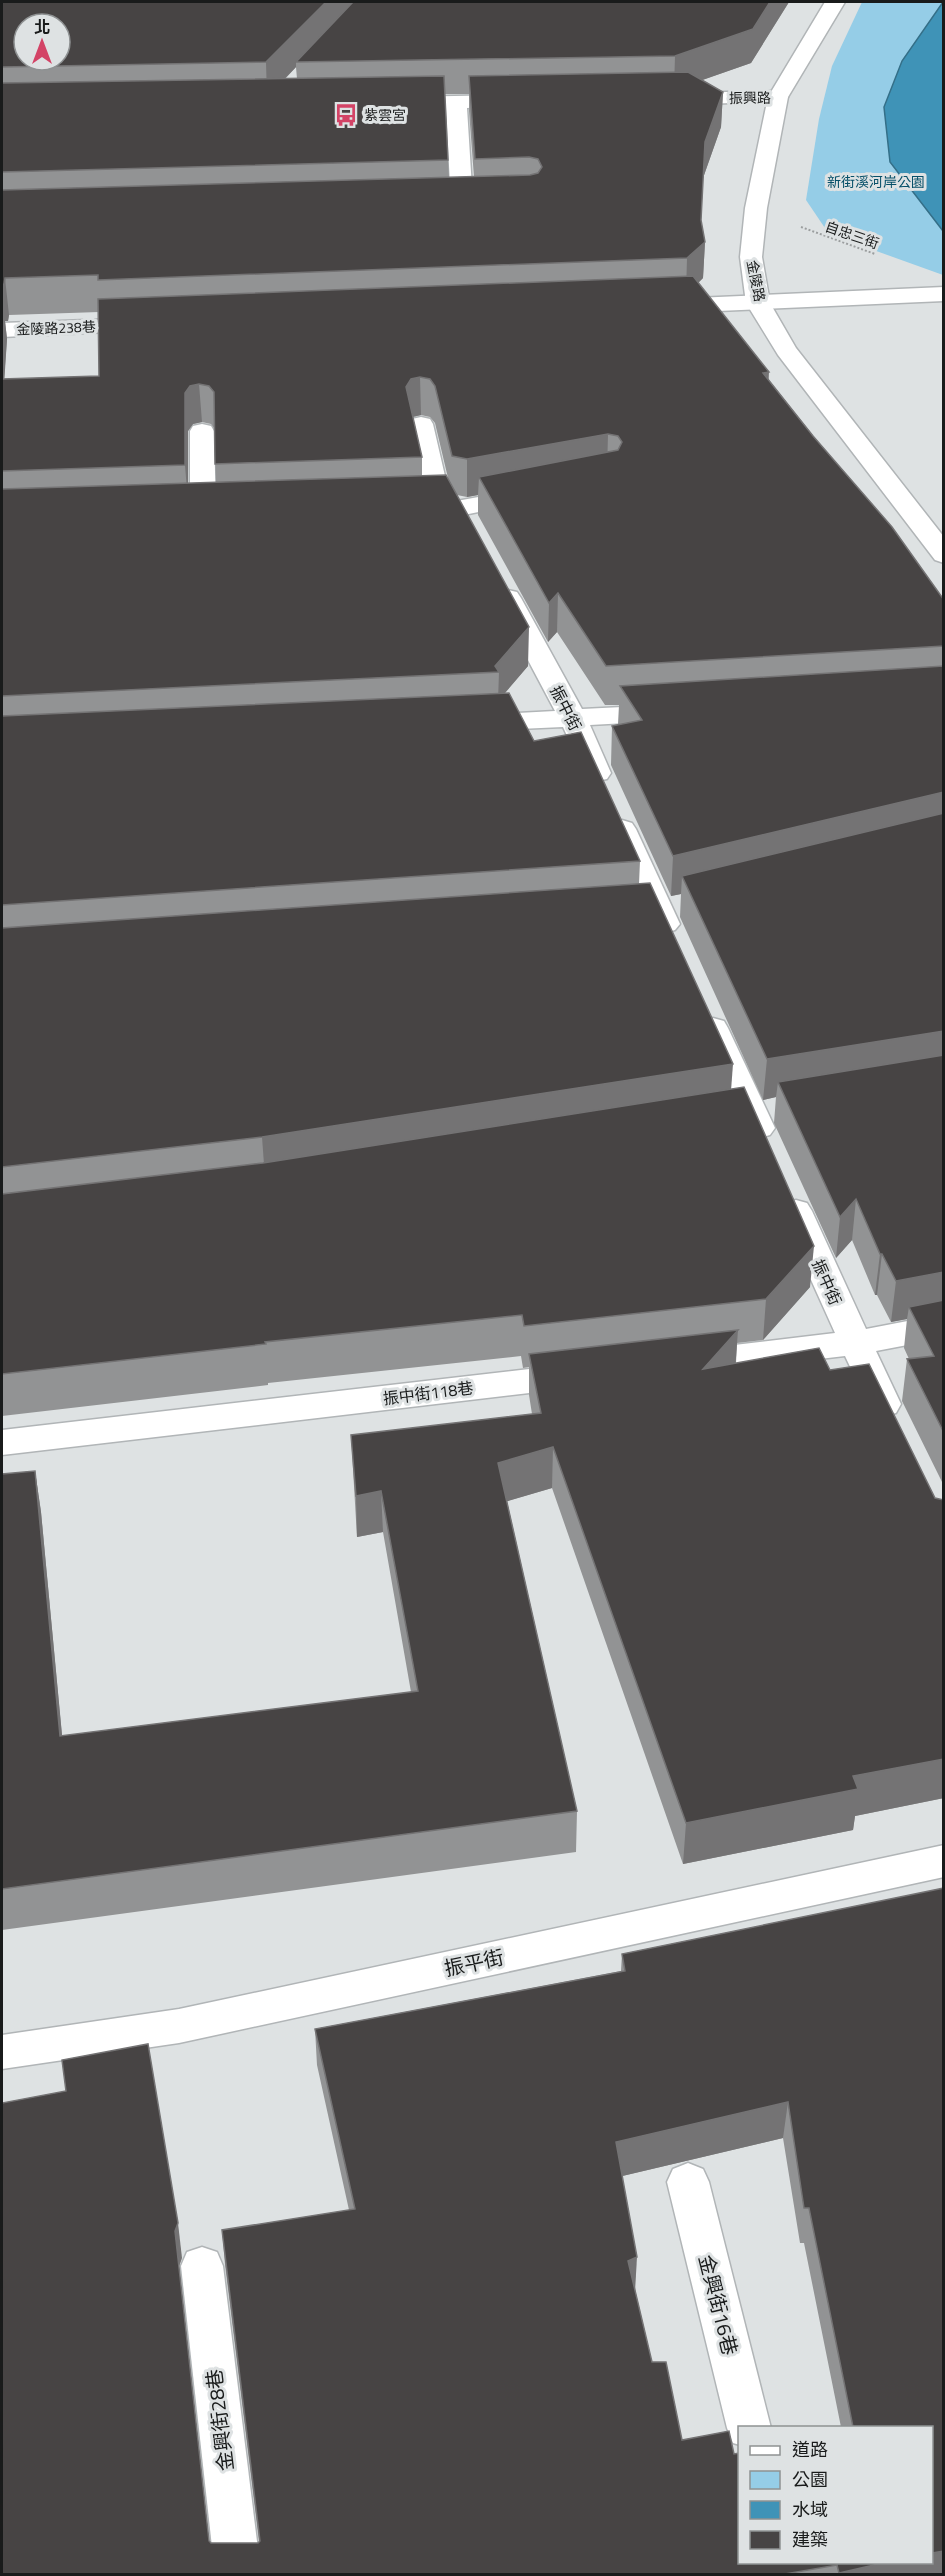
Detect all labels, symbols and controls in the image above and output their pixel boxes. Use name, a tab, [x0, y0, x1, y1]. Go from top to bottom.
north arrow	[12, 12, 72, 72]
text: 北	[34, 15, 50, 39]
street label: 振興路	[729, 87, 771, 108]
bus stop icon: 紫雲宮	[333, 102, 359, 128]
place label: 紫雲宮	[364, 104, 406, 125]
park label: 新街溪河岸公園	[827, 171, 925, 192]
street label: 自忠三街	[822, 215, 882, 254]
street label: 金陵路	[742, 258, 771, 304]
street label: 金陵路238巷	[16, 316, 96, 339]
street label: 振中街	[544, 681, 588, 735]
street label: 振中街	[806, 1255, 848, 1309]
street label: 振中街118巷	[381, 1376, 475, 1410]
street label: 振平街	[441, 1941, 506, 1984]
street label: 金興街16巷	[691, 2251, 746, 2358]
street label: 金興街28巷	[198, 2367, 241, 2473]
legend	[738, 2426, 933, 2564]
text: 道路	[792, 2436, 828, 2463]
text: 公園	[792, 2466, 828, 2493]
text: 水域	[792, 2496, 828, 2523]
text: 建築	[792, 2526, 828, 2553]

